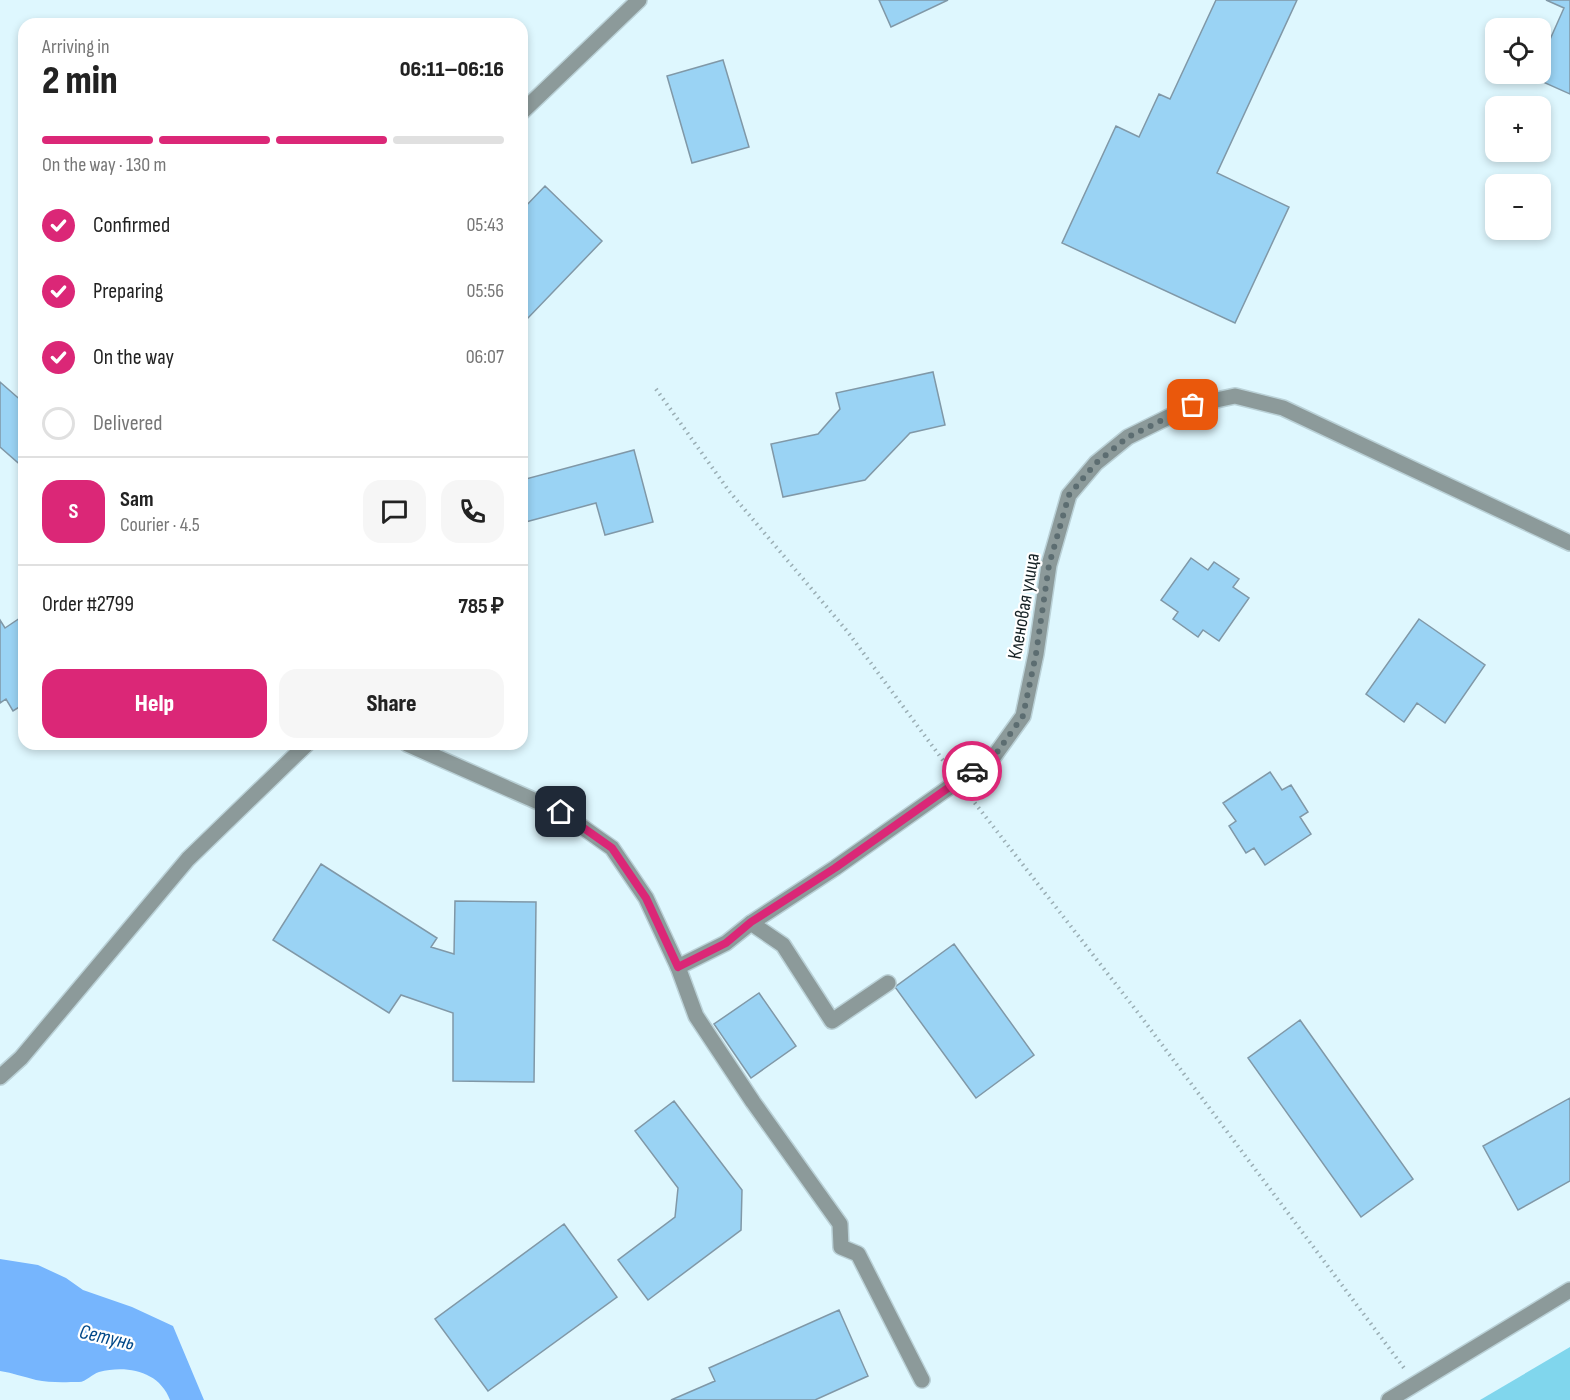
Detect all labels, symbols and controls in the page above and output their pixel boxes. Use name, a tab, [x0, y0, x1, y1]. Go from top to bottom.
map controls	[1485, 18, 1551, 240]
button: locate	[1485, 18, 1551, 84]
text: Arriving in	[42, 35, 110, 59]
text: 06:11–06:16	[400, 56, 504, 83]
text: 2 min	[42, 58, 118, 105]
button: +	[1485, 96, 1551, 162]
text: On the way · 130 m	[42, 153, 166, 177]
button: −	[1485, 174, 1551, 240]
icon: check	[42, 209, 75, 242]
text: Confirmed	[93, 212, 170, 239]
text: 05:43	[466, 213, 504, 237]
icon: check	[42, 275, 75, 308]
text: Preparing	[93, 278, 163, 305]
text: 05:56	[467, 279, 504, 303]
icon: check	[42, 341, 75, 374]
text: On the way	[93, 344, 174, 371]
text: 06:07	[466, 345, 504, 369]
pin	[1167, 379, 1218, 430]
icon: bag	[1176, 388, 1209, 421]
text: Delivered	[93, 410, 162, 437]
button: chat	[363, 480, 426, 543]
button: phone	[441, 480, 504, 543]
text: Sam	[120, 486, 154, 513]
text: S	[69, 498, 78, 525]
text: Courier · 4.5	[120, 513, 200, 537]
street label: Кленовая улица	[1003, 551, 1045, 661]
text: Order #2799	[42, 591, 134, 618]
text: 785 ₽	[458, 593, 504, 620]
button: Help	[42, 669, 267, 738]
button: Share	[279, 669, 504, 738]
courier	[942, 741, 1002, 801]
icon: car	[956, 755, 989, 788]
pin	[535, 786, 586, 837]
icon: home	[544, 795, 577, 828]
water label: Сетунь	[77, 1319, 137, 1356]

